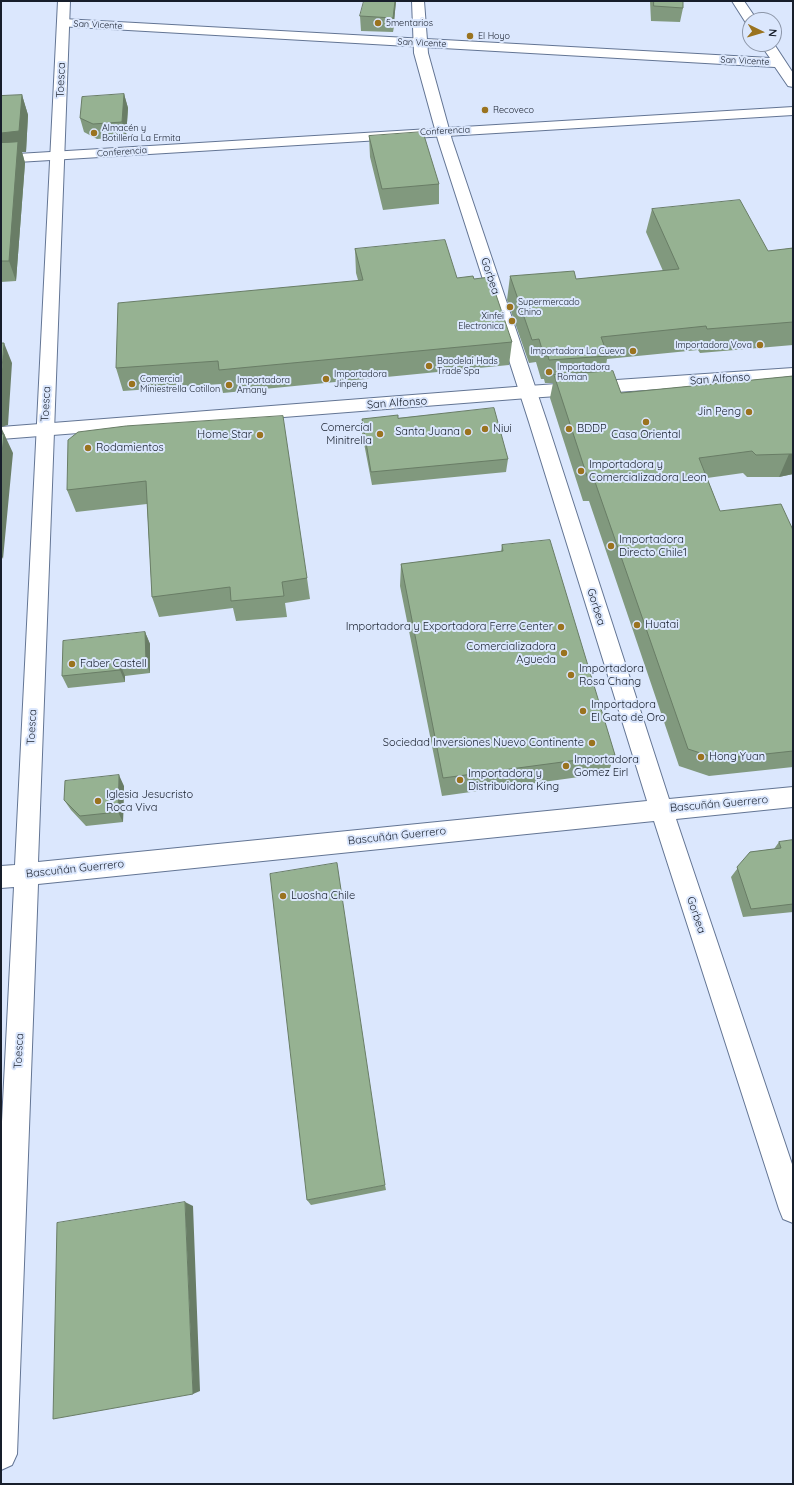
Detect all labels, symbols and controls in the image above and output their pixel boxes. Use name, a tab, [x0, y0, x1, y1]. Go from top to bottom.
north arrow	[742, 12, 782, 52]
street label: San Vicente	[73, 18, 123, 32]
marker: 5mentarios	[373, 18, 383, 28]
place label: 5mentarios	[386, 18, 433, 28]
text: N	[766, 28, 780, 38]
marker: El Hoyo	[465, 31, 475, 41]
place label: El Hoyo	[478, 31, 510, 41]
street label: San Vicente	[397, 36, 447, 50]
street label: San Vicente	[720, 54, 770, 68]
street label: Toesca	[54, 62, 68, 98]
marker: Recoveco	[480, 105, 490, 115]
place label: Recoveco	[493, 105, 534, 115]
place label: Almacén y Botillería La Ermita	[102, 123, 181, 144]
street label: Conferencia	[420, 124, 470, 138]
marker: Almacén y Botillería La Ermita	[89, 128, 99, 138]
street label: Conferencia	[97, 145, 147, 159]
street label: Gorbea	[478, 256, 502, 296]
place label: Supermercado Chino	[518, 297, 580, 318]
marker: Supermercado Chino	[505, 302, 515, 312]
place label: Xinfei Electronica	[458, 311, 504, 332]
marker: Xinfei Electronica	[507, 316, 517, 326]
place label: Importadora Vova	[675, 340, 752, 350]
marker: Importadora Vova	[755, 340, 765, 350]
place label: Importadora La Cueva	[531, 346, 625, 356]
marker: Importadora La Cueva	[628, 346, 638, 356]
place label: Baodelai Hads Trade Spa	[437, 356, 498, 377]
marker: Baodelai Hads Trade Spa	[424, 361, 434, 371]
place label: Importadora Roman	[557, 362, 610, 383]
marker: Importadora Roman	[544, 367, 554, 377]
place label: Importadora Jinpeng	[334, 369, 387, 390]
street label: San Alfonso	[690, 370, 750, 388]
place label: Comercial Miniestrella Cotillon	[140, 374, 220, 395]
marker: Importadora Jinpeng	[321, 374, 331, 384]
place label: Importadora Amany	[237, 375, 290, 396]
marker: Comercial Miniestrella Cotillon	[127, 379, 137, 389]
marker: Importadora Amany	[224, 380, 234, 390]
street label: Toesca	[38, 386, 54, 422]
street label: San Alfonso	[367, 394, 427, 412]
place label: Jin Peng	[697, 405, 741, 419]
marker: Jin Peng	[744, 407, 754, 417]
marker: Casa Oriental	[641, 417, 651, 427]
place label: Comercial Minitrella	[321, 421, 372, 447]
place label: Niui	[493, 422, 512, 436]
place label: BDDP	[577, 422, 607, 436]
marker: Niui	[480, 424, 490, 434]
marker: BDDP	[564, 424, 574, 434]
place label: Santa Juana	[395, 425, 460, 439]
marker: Santa Juana	[463, 427, 473, 437]
place label: Home Star	[197, 428, 252, 442]
place label: Casa Oriental	[611, 428, 681, 442]
marker: Comercial Minitrella	[375, 429, 385, 439]
marker: Home Star	[255, 430, 265, 440]
place label: Rodamientos	[96, 441, 164, 455]
marker: Rodamientos	[83, 443, 93, 453]
place label: Importadora y Comercializadora Leon	[589, 458, 707, 484]
marker: Importadora y Comercializadora Leon	[576, 466, 586, 476]
place label: Importadora Directo Chile1	[619, 533, 687, 559]
marker: Importadora Directo Chile1	[606, 541, 616, 551]
street label: Gorbea	[584, 587, 608, 627]
place label: Huatai	[645, 618, 679, 632]
place label: Importadora y Exportadora Ferre Center	[346, 620, 553, 634]
marker: Huatai	[632, 620, 642, 630]
marker: Importadora y Exportadora Ferre Center	[556, 622, 566, 632]
place label: Comercializadora Agueda	[466, 640, 556, 666]
marker: Comercializadora Agueda	[559, 648, 569, 658]
place label: Faber Castell	[80, 657, 147, 671]
marker: Faber Castell	[67, 659, 77, 669]
place label: Importadora Rosa Chang	[579, 662, 644, 688]
marker: Importadora Rosa Chang	[566, 670, 576, 680]
place label: Importadora El Gato de Oro	[591, 698, 666, 724]
marker: Importadora El Gato de Oro	[578, 706, 588, 716]
street label: Toesca	[24, 709, 40, 745]
place label: Sociedad Inversiones Nuevo Continente	[383, 736, 584, 750]
marker: Sociedad Inversiones Nuevo Continente	[587, 738, 597, 748]
place label: Hong Yuan	[709, 750, 765, 764]
marker: Hong Yuan	[696, 752, 706, 762]
place label: Importadora Gomez Eirl	[574, 753, 639, 779]
marker: Importadora Gomez Eirl	[561, 761, 571, 771]
place label: Importadora y Distribuidora King	[468, 767, 559, 793]
marker: Importadora y Distribuidora King	[455, 775, 465, 785]
place label: Iglesia Jesucristo Roca Viva	[106, 788, 193, 814]
street label: Bascuñán Guerrero	[669, 793, 769, 815]
marker: Iglesia Jesucristo Roca Viva	[93, 796, 103, 806]
street label: Bascuñán Guerrero	[347, 824, 447, 848]
street label: Bascuñán Guerrero	[25, 857, 125, 881]
place label: Luosha Chile	[291, 889, 355, 903]
marker: Luosha Chile	[278, 891, 288, 901]
street label: Gorbea	[684, 895, 708, 935]
street label: Toesca	[11, 1033, 27, 1069]

